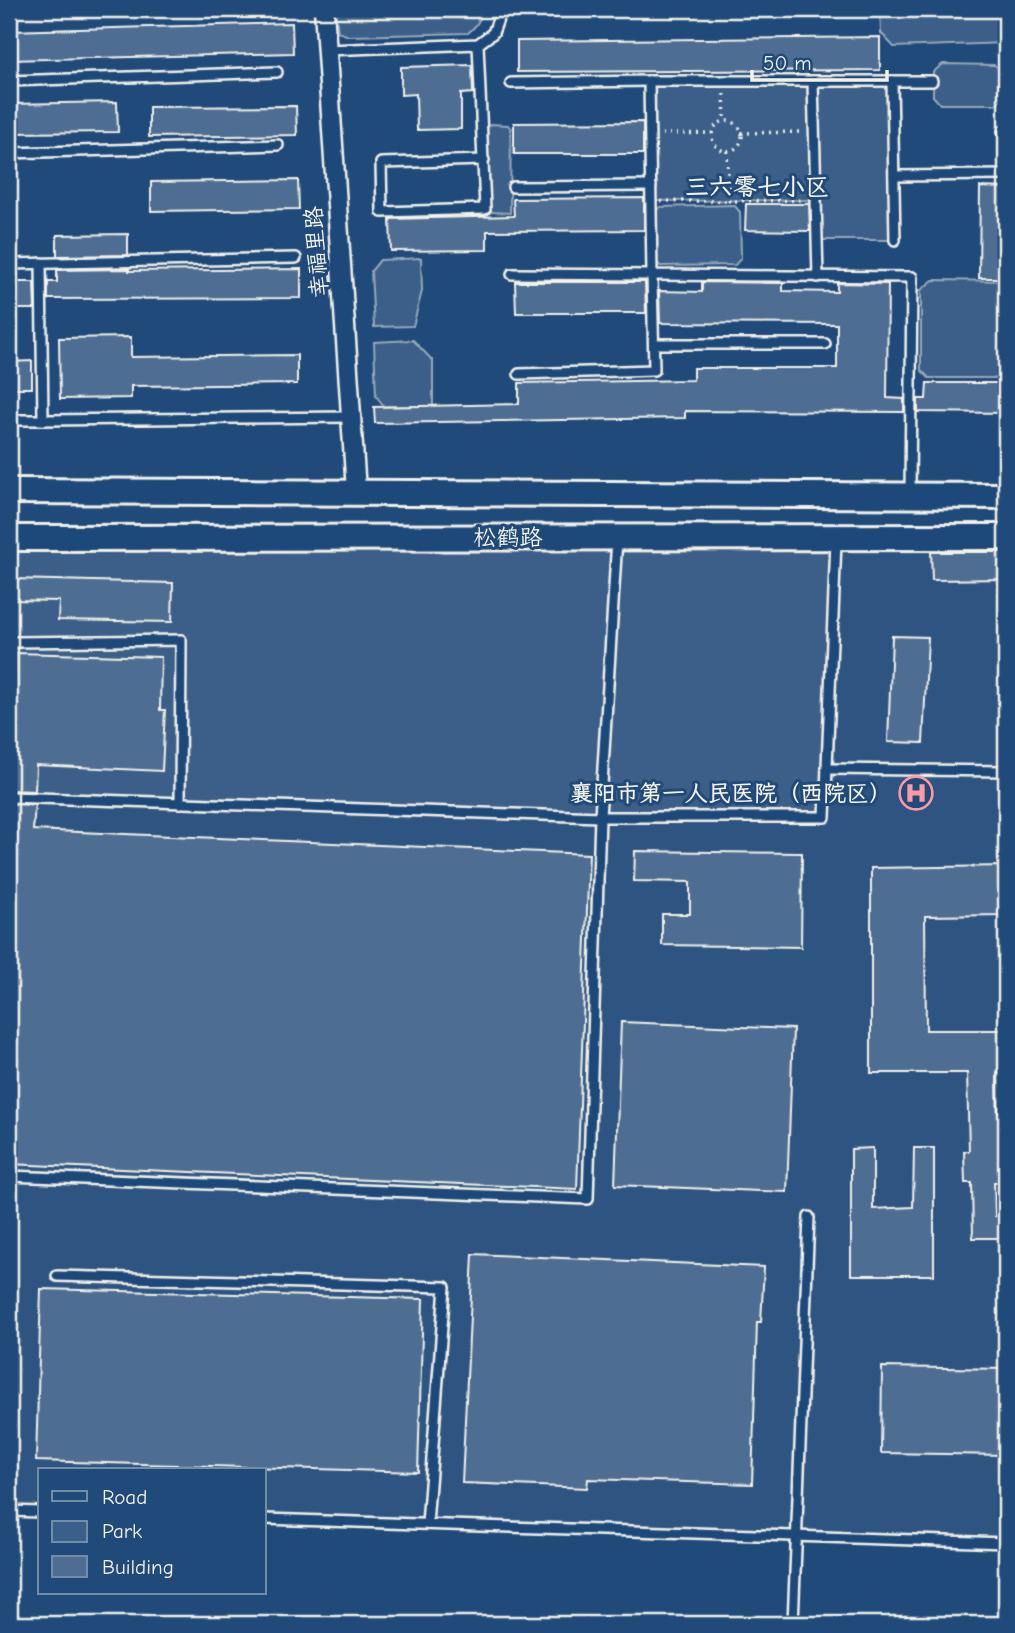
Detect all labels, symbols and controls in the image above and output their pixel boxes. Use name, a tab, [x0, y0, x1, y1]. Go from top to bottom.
scale bar	[752, 38, 887, 82]
text: 50 m	[763, 51, 812, 75]
district label: 三六零七小区	[685, 173, 829, 201]
street label: 幸福里路	[300, 205, 333, 299]
street label: 松鹤路	[474, 524, 543, 551]
hospital icon: 襄阳市第一人民医院（西院区）	[897, 774, 935, 812]
place label: 襄阳市第一人民医院（西院区）	[570, 780, 892, 807]
legend	[38, 1468, 266, 1594]
text: Road	[102, 1485, 147, 1509]
text: Park	[102, 1519, 142, 1543]
text: Building	[102, 1555, 174, 1579]

